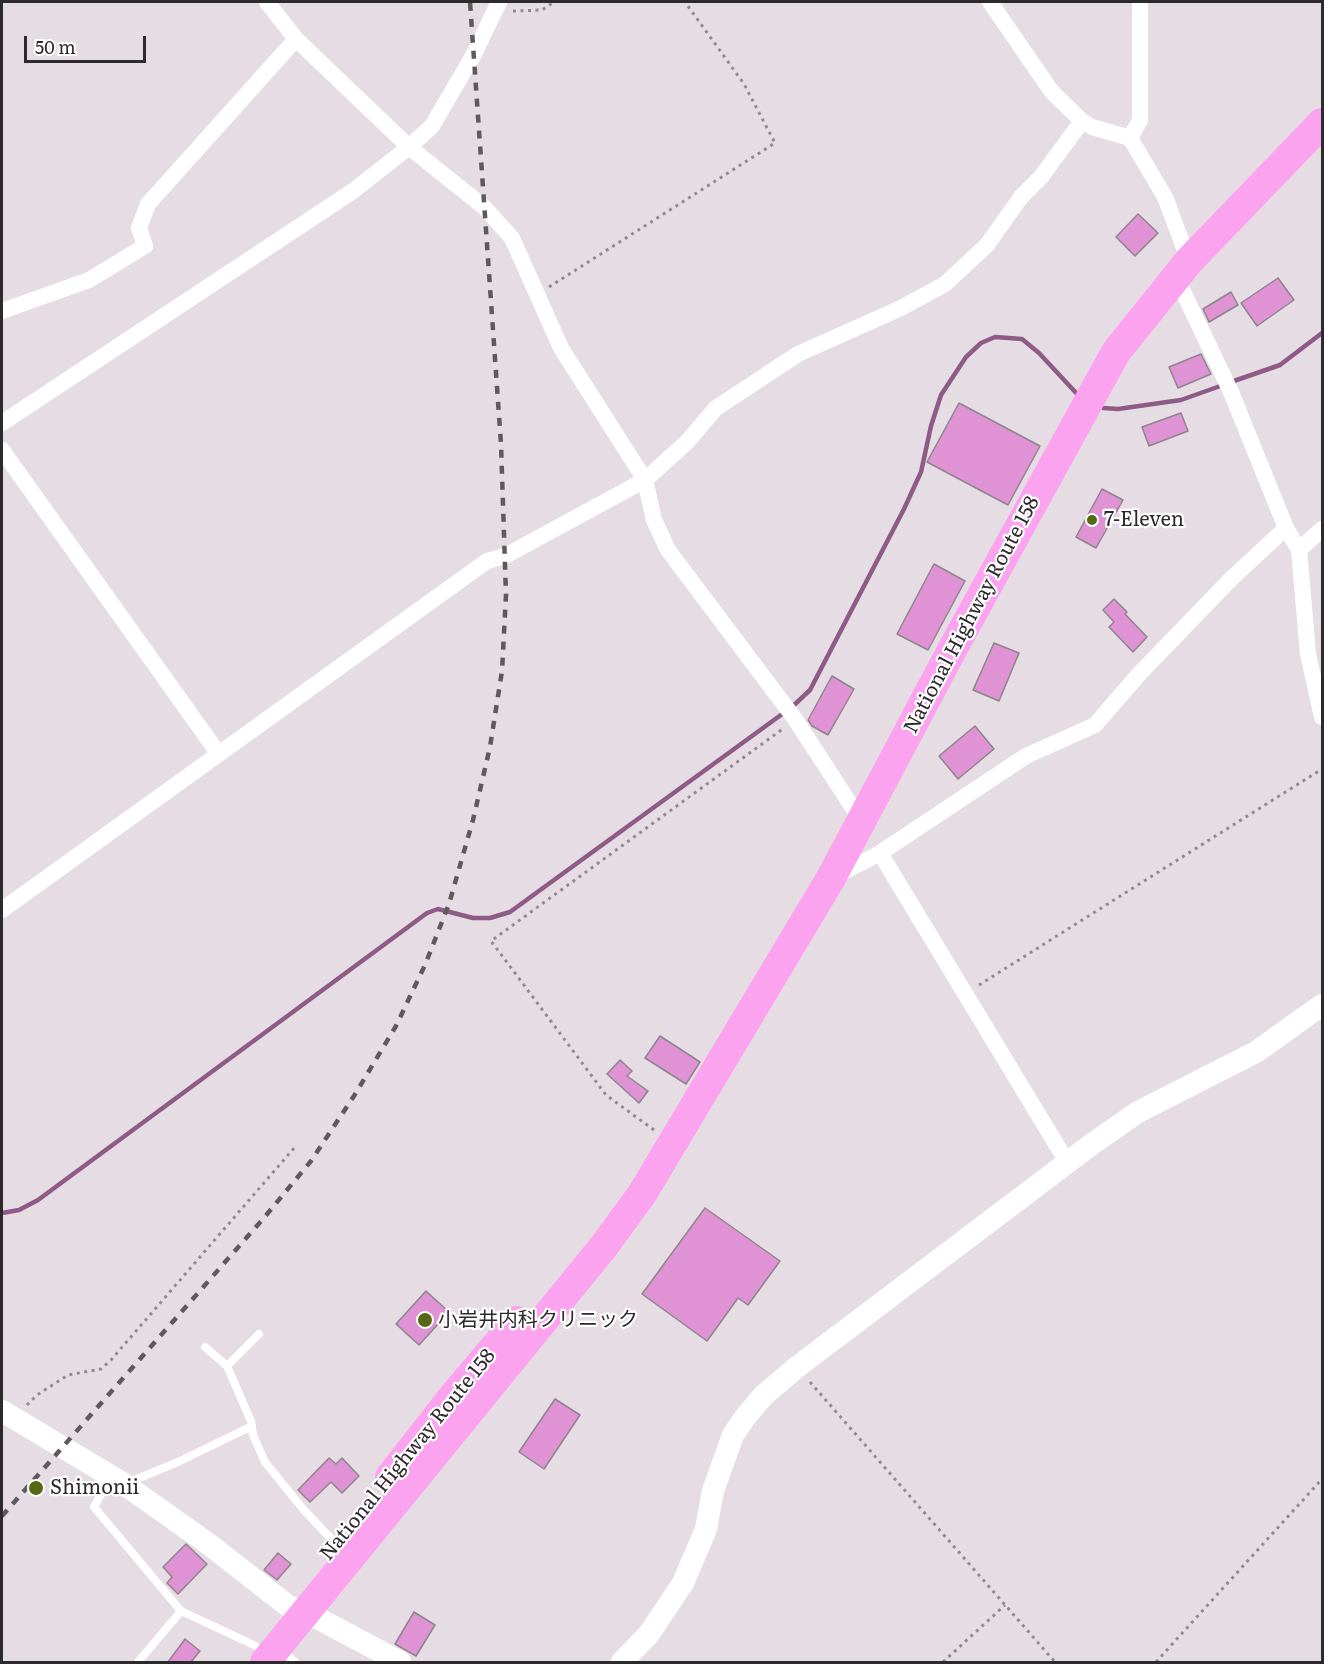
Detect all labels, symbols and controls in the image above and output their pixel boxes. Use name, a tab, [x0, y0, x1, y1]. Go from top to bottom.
scale bar	[27, 24, 148, 62]
text: 50 m	[35, 33, 76, 60]
street label: National Highway Route 158	[899, 492, 1045, 738]
place label: 7-Eleven	[1104, 508, 1184, 532]
marker: 7-Eleven	[1085, 513, 1099, 527]
place label: 小岩井内科クリニック	[438, 1308, 638, 1332]
marker: 小岩井内科クリニック	[416, 1311, 434, 1329]
street label: National Highway Route 158	[315, 1344, 501, 1566]
place label: Shimonii	[50, 1476, 139, 1500]
marker: Shimonii	[27, 1479, 45, 1497]

